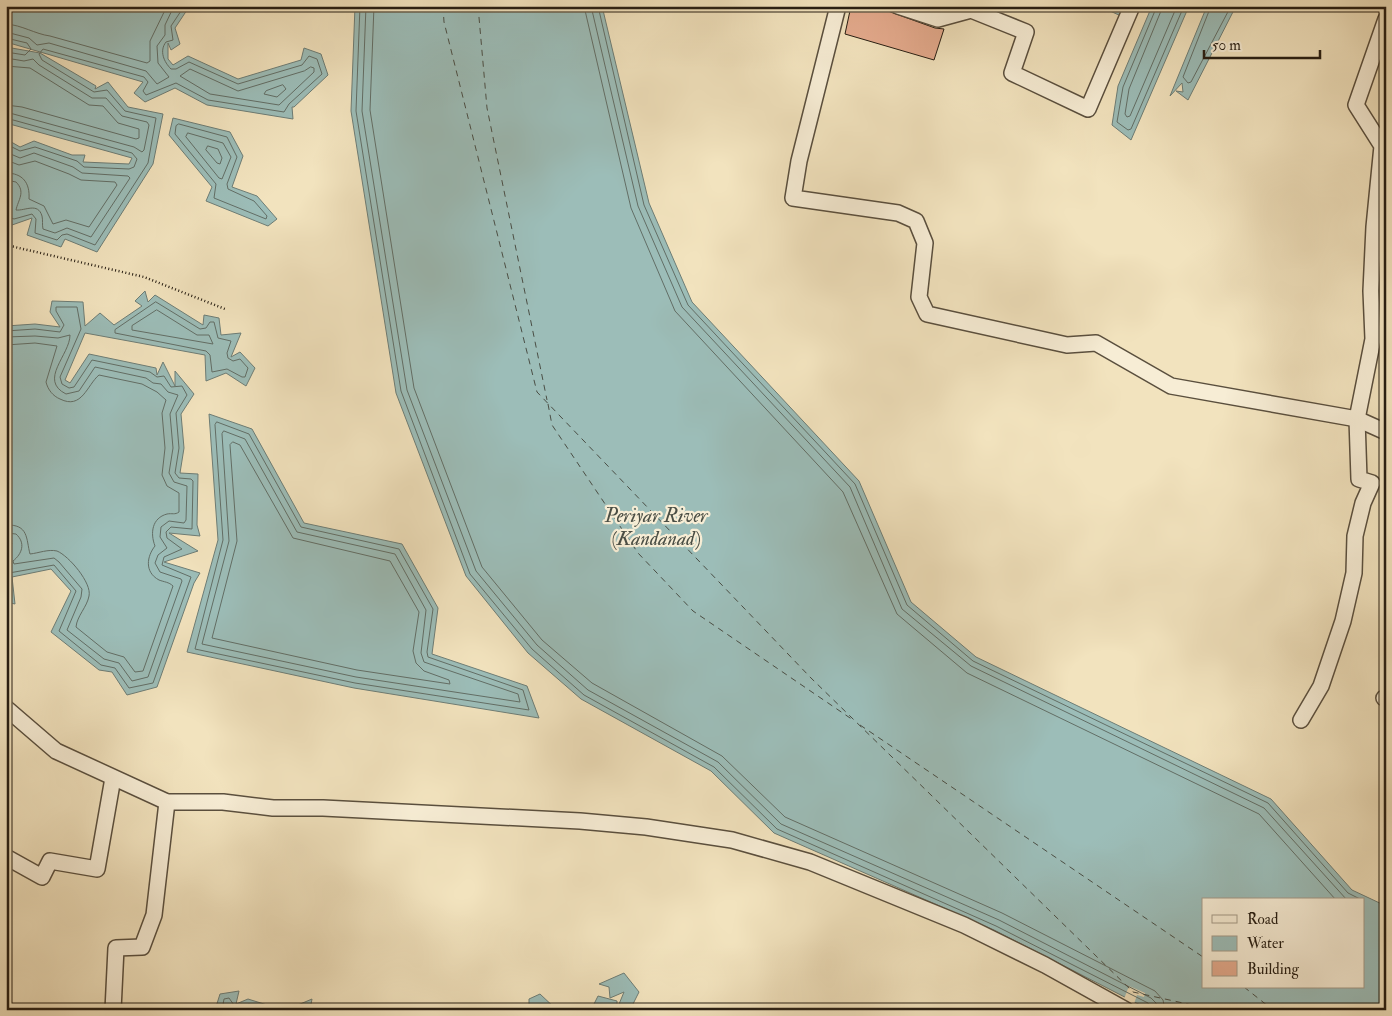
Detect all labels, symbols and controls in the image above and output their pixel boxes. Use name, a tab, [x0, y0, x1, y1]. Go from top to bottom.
scale bar	[1204, 28, 1321, 60]
text: 50 m	[1212, 36, 1241, 55]
water label: Periyar River (Kandanad)	[604, 503, 709, 551]
legend	[1202, 898, 1364, 988]
text: Road	[1247, 910, 1279, 929]
text: Water	[1246, 934, 1284, 953]
text: Building	[1247, 960, 1299, 979]

